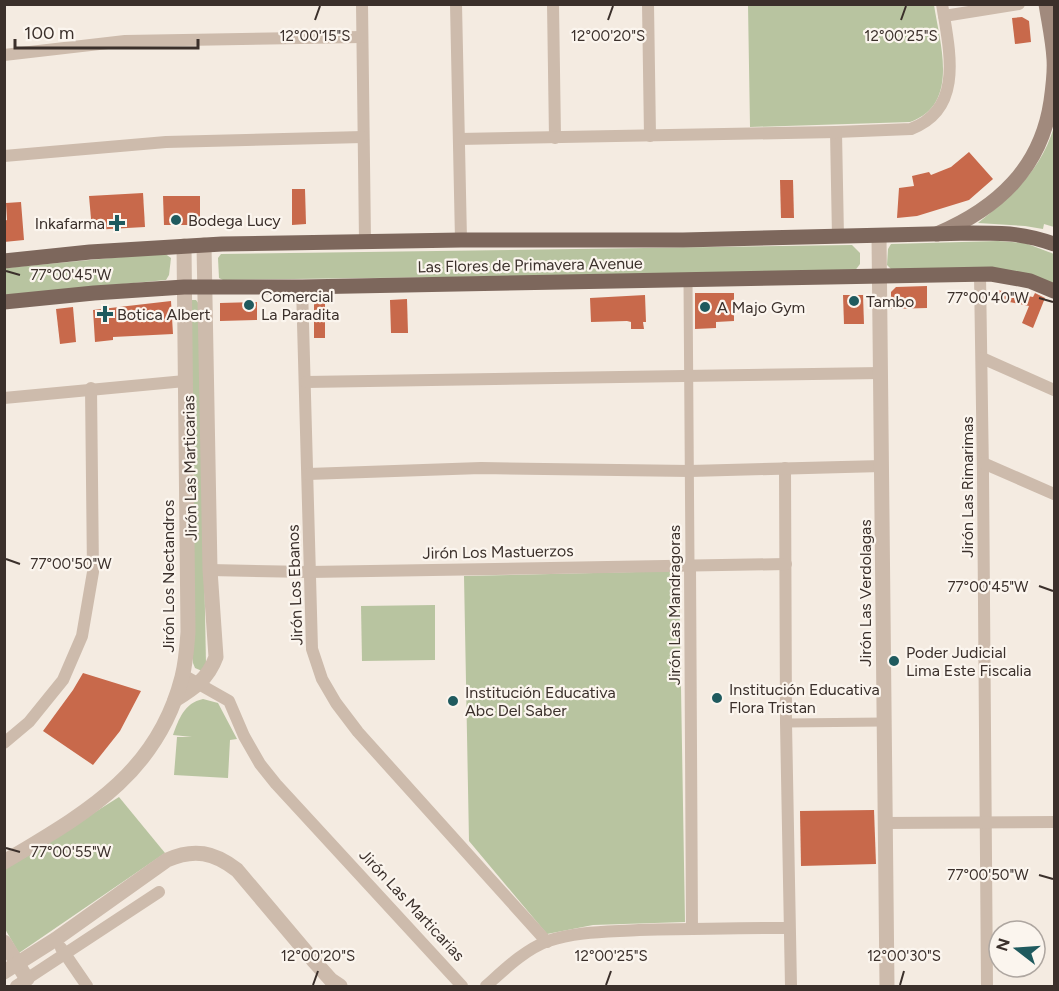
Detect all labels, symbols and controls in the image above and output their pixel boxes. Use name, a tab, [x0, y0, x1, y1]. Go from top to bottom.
scale bar	[15, 12, 198, 50]
text: 100 m	[24, 22, 74, 44]
text: 12°00'15"S	[279, 27, 351, 45]
text: 12°00'20"S	[571, 27, 645, 45]
text: 12°00'25"S	[864, 27, 938, 45]
place label: Bodega Lucy	[188, 211, 281, 230]
marker: Bodega Lucy	[169, 213, 183, 227]
place label: Inkafarma	[35, 214, 105, 233]
marker: Inkafarma	[110, 216, 124, 230]
street label: Las Flores de Primavera Avenue	[417, 254, 643, 276]
text: 77°00'45"W	[30, 266, 112, 284]
place label: Comercial La Paradita	[261, 287, 340, 324]
text: 77°00'40"W	[947, 289, 1030, 307]
place label: Tambo	[866, 292, 914, 311]
marker: Tambo	[847, 294, 861, 308]
marker: Comercial La Paradita	[242, 298, 256, 312]
place label: A Majo Gym	[717, 298, 805, 317]
marker: A Majo Gym	[698, 300, 712, 314]
place label: Botica Albert	[117, 305, 211, 324]
marker: Botica Albert	[98, 307, 112, 321]
street label: Jirón Las Marticarias	[179, 395, 201, 541]
street label: Jirón Las Rimarimas	[958, 416, 977, 558]
street label: Jirón Los Nectandros	[159, 500, 178, 652]
street label: Jirón Las Verdolagas	[856, 519, 875, 667]
street label: Jirón Los Ebanos	[283, 524, 307, 646]
street label: Jirón Las Mandragoras	[665, 525, 684, 685]
street label: Jirón Los Mastuerzos	[422, 541, 574, 563]
text: 77°00'50"W	[30, 555, 112, 573]
text: 77°00'45"W	[947, 578, 1029, 596]
place label: Poder Judicial Lima Este Fiscalia	[906, 643, 1031, 680]
marker: Poder Judicial Lima Este Fiscalia	[887, 654, 901, 668]
place label: Institución Educativa Flora Tristan	[729, 680, 880, 717]
place label: Institución Educativa Abc Del Saber	[465, 683, 616, 720]
marker: Institución Educativa Flora Tristan	[710, 691, 724, 705]
marker: Institución Educativa Abc Del Saber	[446, 694, 460, 708]
text: 77°00'55"W	[31, 843, 112, 861]
street label: Jirón Las Marticarias	[355, 845, 469, 965]
text: 77°00'50"W	[947, 866, 1029, 884]
north arrow	[987, 919, 1047, 979]
text: N	[992, 936, 1014, 953]
text: 12°00'20"S	[281, 947, 355, 965]
text: 12°00'25"S	[574, 947, 648, 965]
text: 12°00'30"S	[867, 947, 941, 965]

